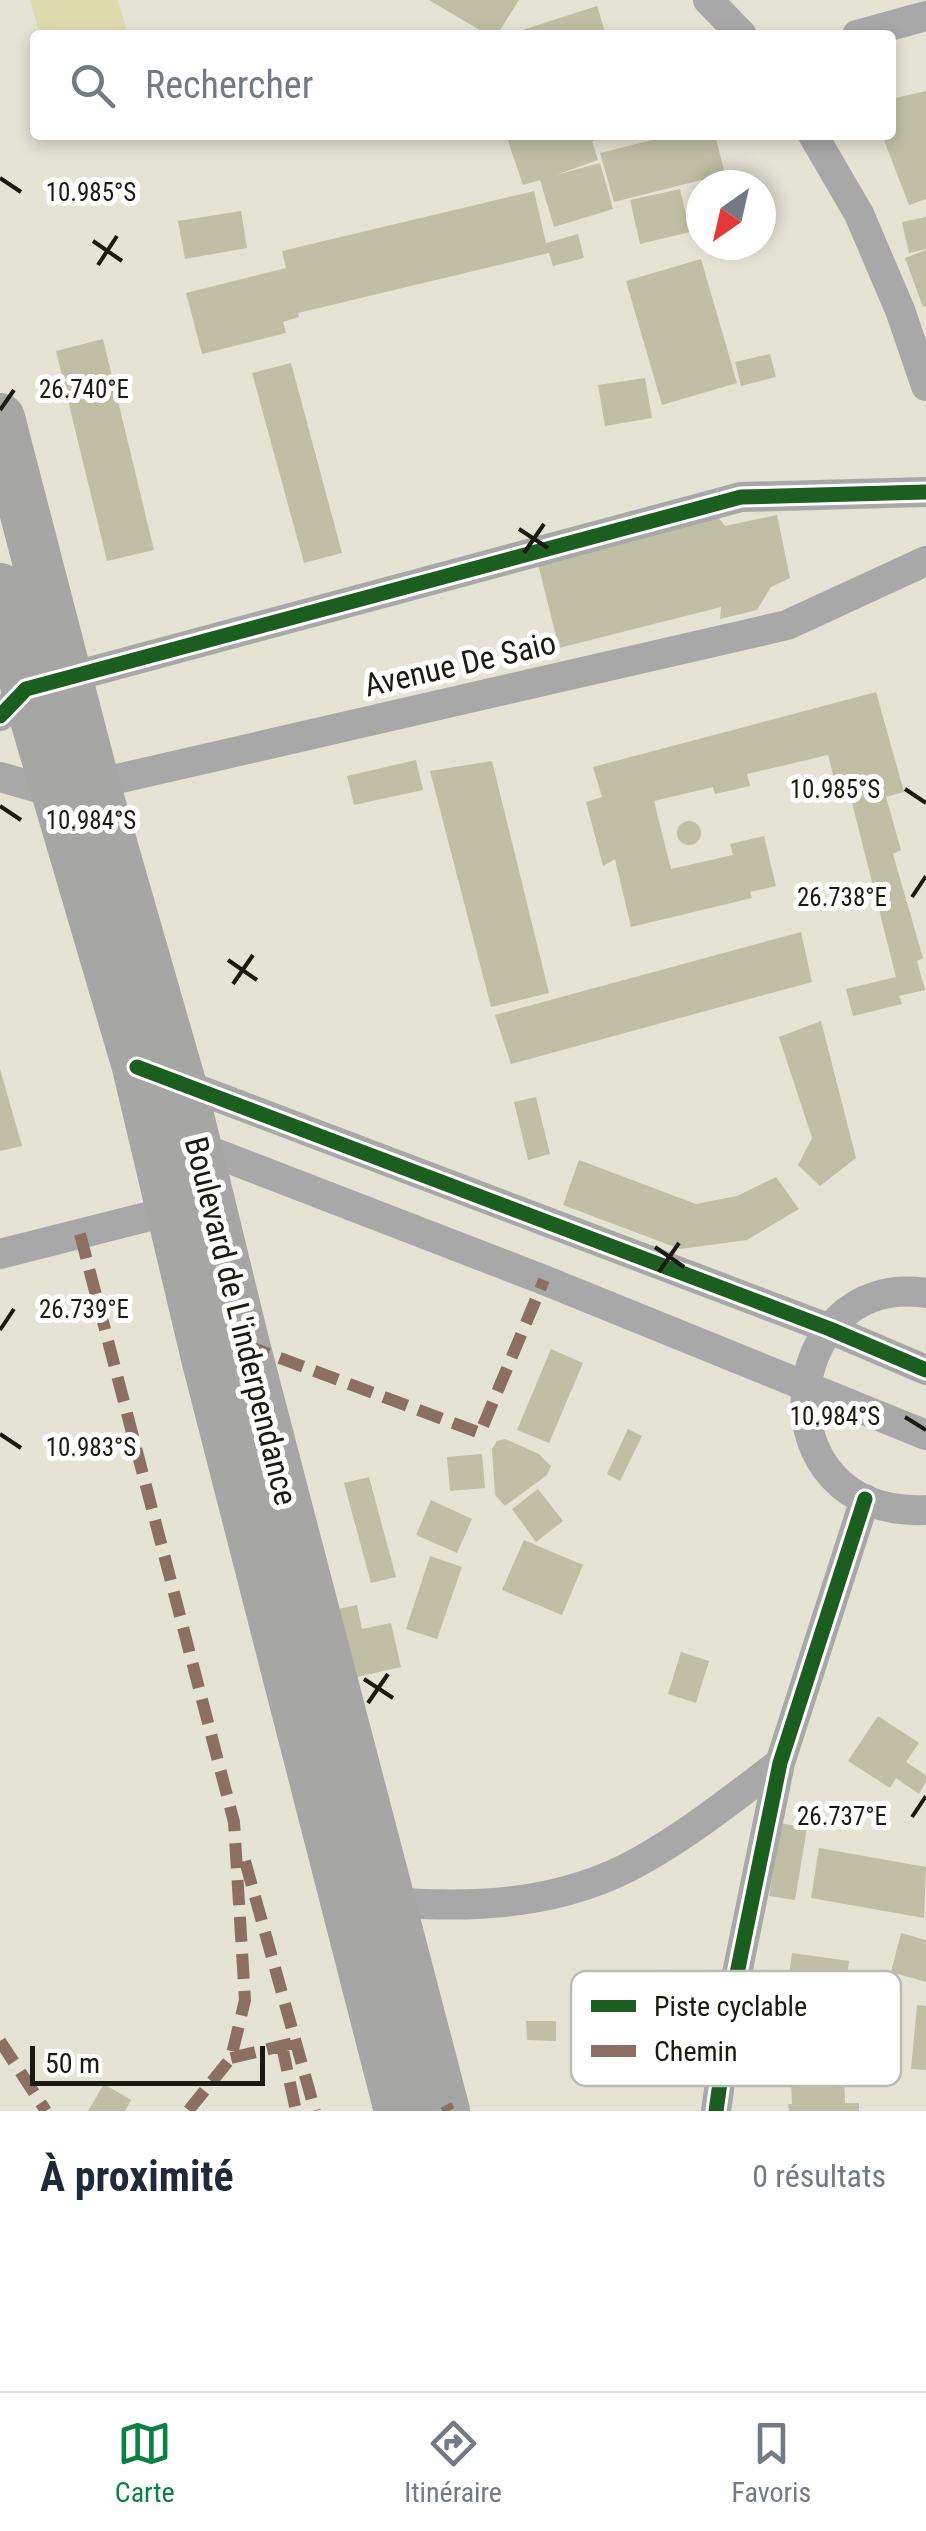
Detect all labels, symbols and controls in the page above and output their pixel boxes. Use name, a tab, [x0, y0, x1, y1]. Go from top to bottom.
search box	[30, 30, 896, 140]
icon: search	[65, 58, 120, 113]
text: Rechercher	[145, 63, 313, 107]
north arrow	[686, 170, 776, 260]
text: 10.985°S	[46, 178, 136, 207]
text: 26.740°E	[39, 375, 129, 404]
street label: Avenue De Saio	[361, 624, 559, 704]
text: 10.985°S	[790, 775, 880, 804]
text: 10.984°S	[46, 806, 136, 835]
text: 26.738°E	[797, 883, 887, 912]
street label: Boulevard de L'inderpendance	[177, 1133, 305, 1509]
text: 26.739°E	[39, 1295, 129, 1324]
text: 10.984°S	[790, 1402, 880, 1431]
text: 10.983°S	[46, 1433, 136, 1462]
text: 26.737°E	[797, 1802, 887, 1831]
legend	[571, 1971, 901, 2086]
text: Piste cyclable	[654, 1990, 807, 2023]
text: Chemin	[654, 2035, 738, 2068]
scale bar	[30, 2041, 265, 2086]
text: 50 m	[45, 2047, 100, 2080]
text: À proximité	[40, 2152, 233, 2201]
text: 0 résultats	[752, 2157, 886, 2195]
tab: Carte	[115, 2416, 175, 2509]
tab: Itinéraire	[404, 2416, 502, 2509]
tab: Favoris	[731, 2416, 811, 2509]

